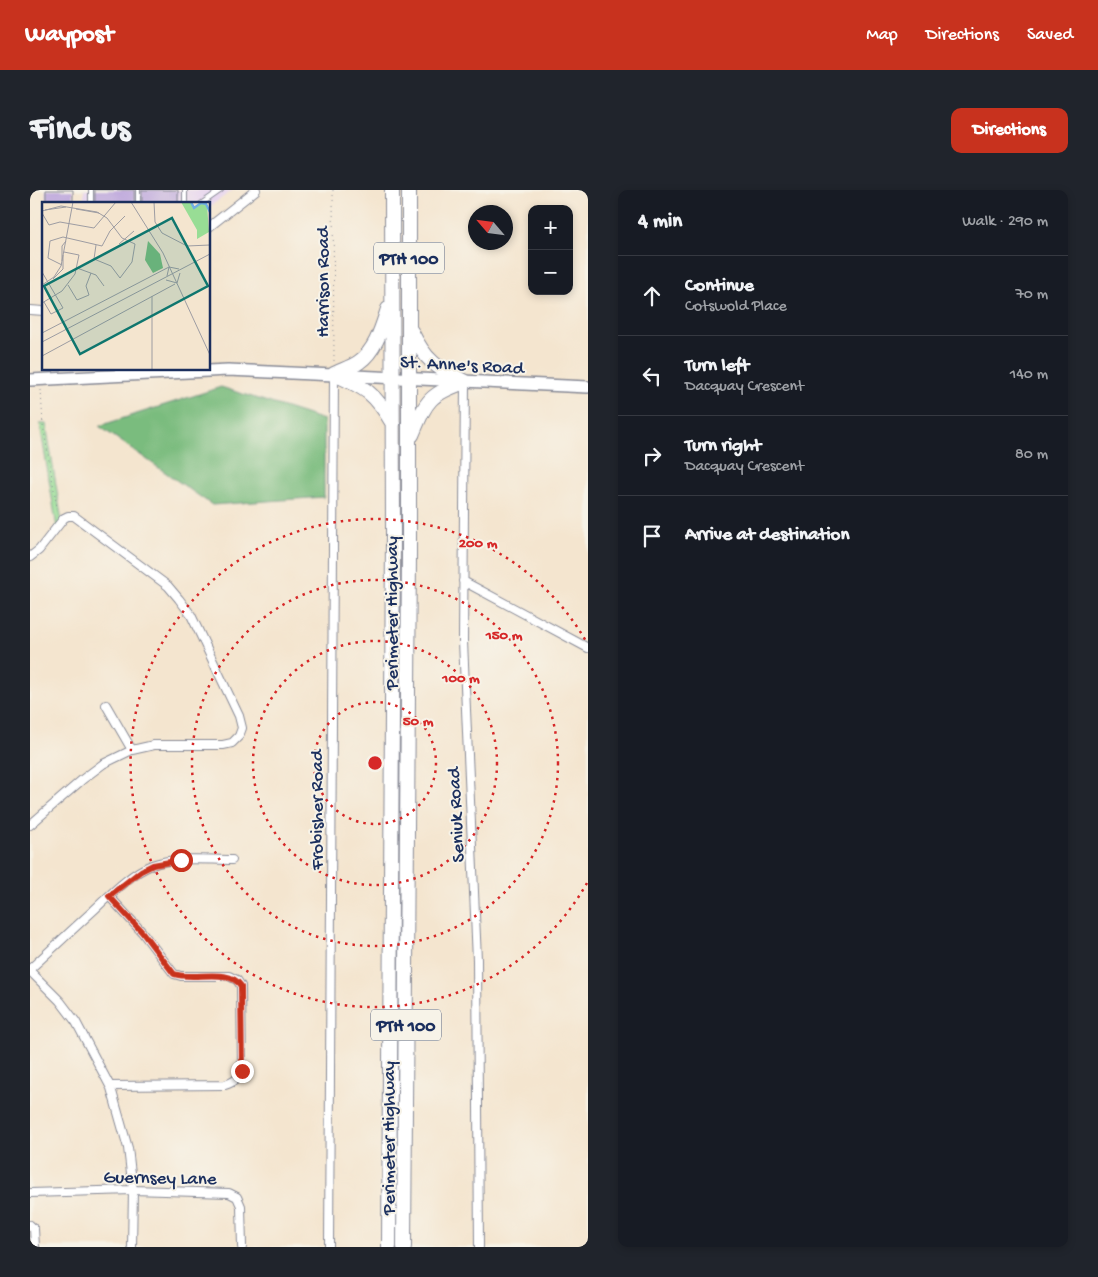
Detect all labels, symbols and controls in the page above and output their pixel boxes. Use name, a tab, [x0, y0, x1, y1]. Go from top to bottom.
text: Waypost	[25, 21, 113, 50]
text: Map	[866, 25, 898, 46]
text: Directions	[926, 25, 999, 46]
text: Saved	[1027, 25, 1073, 46]
button: Directions	[951, 108, 1068, 153]
text: Find us	[30, 110, 130, 151]
inset map	[42, 202, 210, 370]
north arrow	[468, 205, 513, 250]
map controls	[528, 205, 573, 295]
button: +	[528, 205, 573, 250]
text: 4 min	[638, 210, 682, 235]
text: Walk · 290 m	[962, 213, 1048, 232]
street label: Harrison Road	[313, 225, 336, 337]
road number: PTH 100	[374, 242, 444, 274]
button: −	[528, 250, 573, 295]
text: Continue	[685, 275, 754, 298]
icon: ahead	[638, 282, 666, 310]
text: 70 m	[1015, 286, 1048, 305]
text: Cotswold Place	[685, 298, 787, 317]
street label: St. Anne's Road	[399, 352, 526, 381]
text: Turn left	[685, 355, 749, 378]
icon: left	[638, 362, 666, 390]
text: 140 m	[1010, 366, 1048, 385]
text: Dacquay Crescent	[685, 378, 804, 397]
text: Turn right	[685, 435, 761, 458]
icon: right	[638, 442, 666, 470]
text: 80 m	[1015, 446, 1048, 465]
text: Dacquay Crescent	[685, 458, 804, 477]
icon: arrive	[638, 522, 666, 550]
text: Arrive at destination	[685, 524, 849, 547]
street label: Perimeter Highway	[382, 535, 405, 691]
text: 200 m	[459, 535, 498, 553]
text: 150 m	[485, 627, 523, 645]
text: 100 m	[441, 670, 480, 688]
text: 50 m	[403, 713, 434, 731]
street label: Frobisher Road	[307, 748, 330, 871]
centre of rings	[366, 754, 384, 772]
street label: Seniuk Road	[443, 765, 471, 863]
route start	[170, 849, 193, 872]
road number: PTH 100	[371, 1010, 441, 1040]
route end	[231, 1060, 254, 1083]
street label: Perimeter Highway	[379, 1060, 402, 1216]
street label: Guernsey Lane	[103, 1167, 217, 1192]

